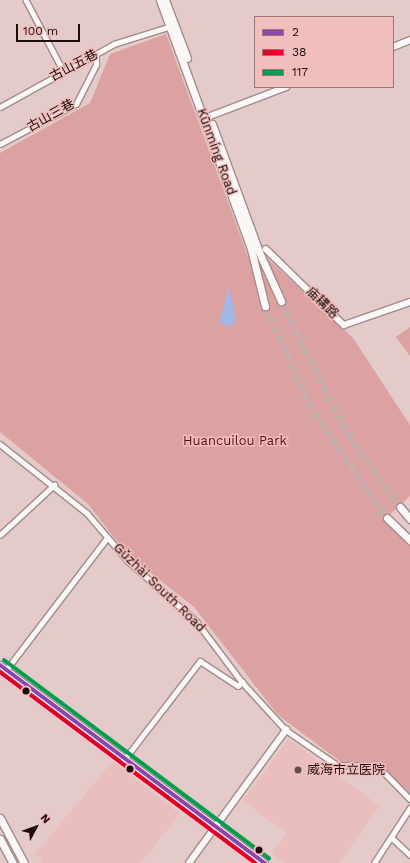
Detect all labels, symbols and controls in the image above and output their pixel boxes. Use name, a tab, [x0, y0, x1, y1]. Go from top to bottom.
scale bar	[18, 16, 82, 42]
legend	[254, 16, 394, 88]
text: 100 m	[23, 24, 58, 38]
text: 2	[292, 25, 299, 39]
text: 38	[292, 45, 306, 59]
street label: 古山五巷	[47, 47, 101, 85]
text: 117	[292, 65, 308, 79]
street label: 古山三巷	[24, 97, 78, 135]
street label: Kūnmíng Road	[193, 106, 239, 198]
street label: 庙耩路	[303, 284, 341, 322]
park label: Huancuilou Park	[183, 433, 287, 449]
street label: Gǔzhài South Road	[110, 540, 208, 636]
unlabelled marker	[21, 686, 31, 696]
place label: 威海市立医院	[307, 762, 385, 778]
unlabelled marker	[125, 764, 135, 774]
marker: 威海市立医院	[292, 764, 304, 776]
north arrow	[16, 807, 56, 847]
text: N	[38, 811, 53, 826]
unlabelled marker	[254, 845, 264, 855]

